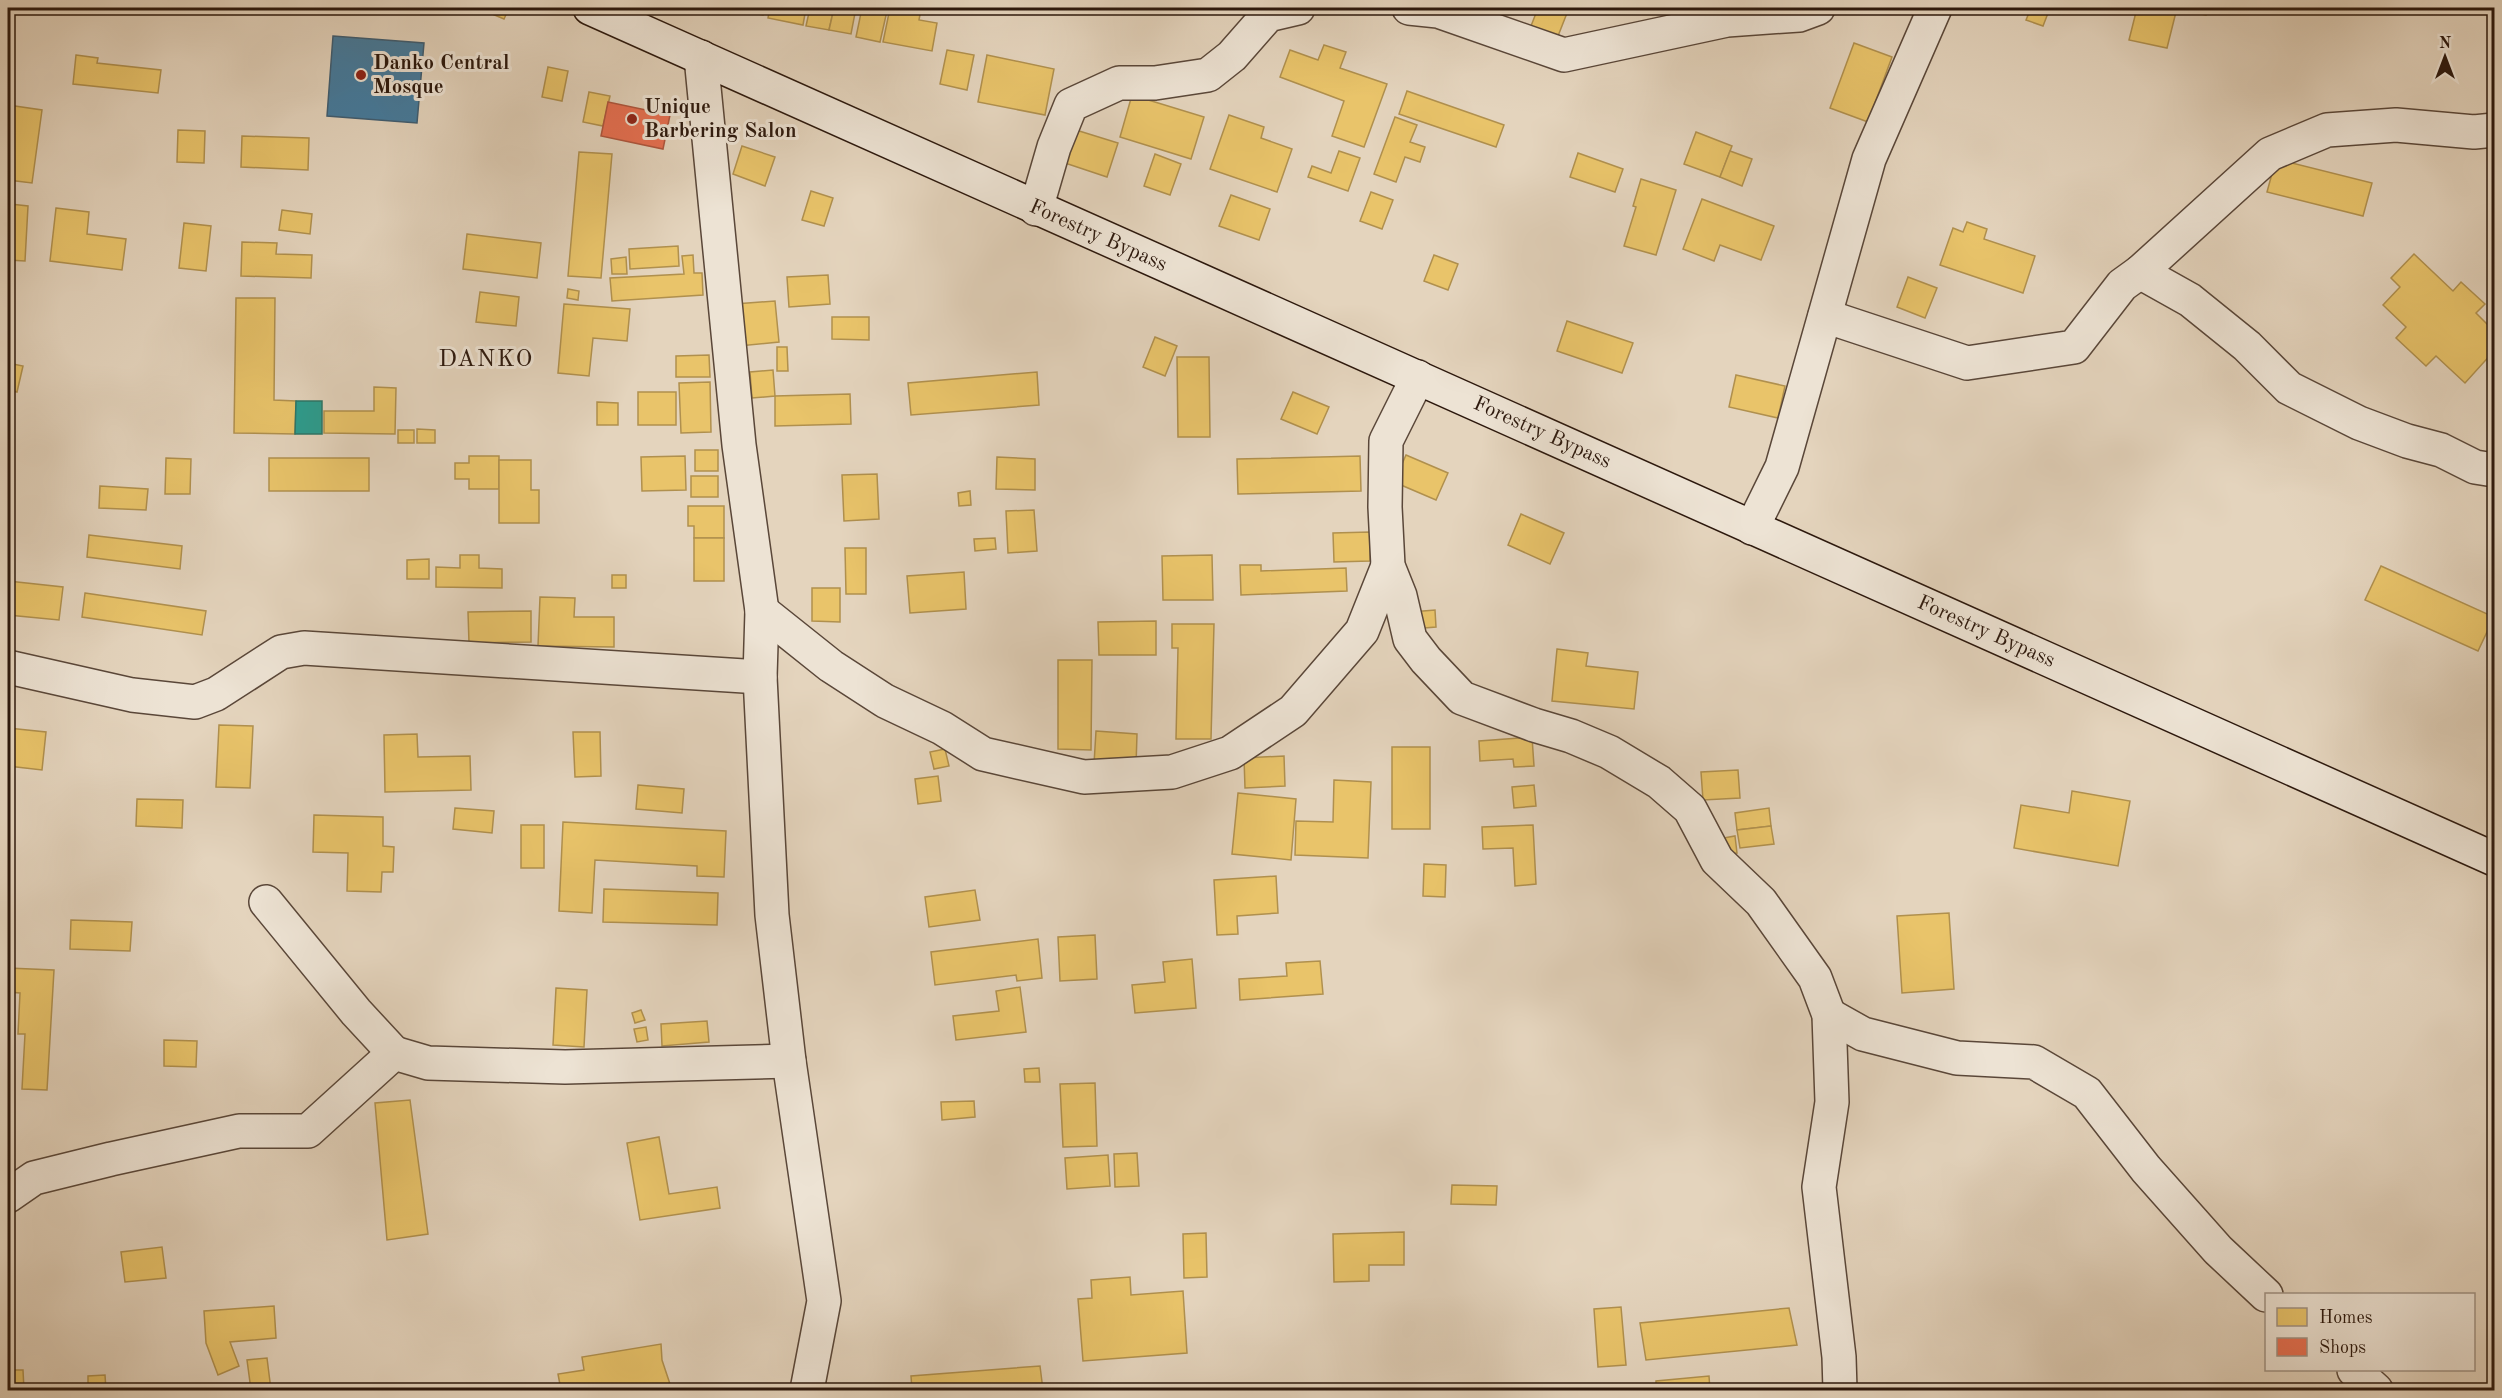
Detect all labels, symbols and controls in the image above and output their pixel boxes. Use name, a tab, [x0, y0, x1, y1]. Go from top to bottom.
north arrow	[2415, 27, 2475, 87]
text: N	[2439, 36, 2452, 52]
place label: Danko Central Mosque	[373, 53, 509, 98]
marker: Danko Central Mosque	[354, 68, 368, 82]
place label: Unique Barbering Salon	[644, 97, 797, 142]
marker: Unique Barbering Salon	[625, 112, 639, 126]
street label: Forestry Bypass	[1026, 196, 1170, 276]
district label: DANKO	[438, 348, 534, 372]
street label: Forestry Bypass	[1470, 393, 1614, 473]
street label: Forestry Bypass	[1914, 592, 2058, 672]
legend	[2265, 1293, 2475, 1371]
text: Homes	[2319, 1309, 2373, 1327]
text: Shops	[2319, 1339, 2366, 1357]

